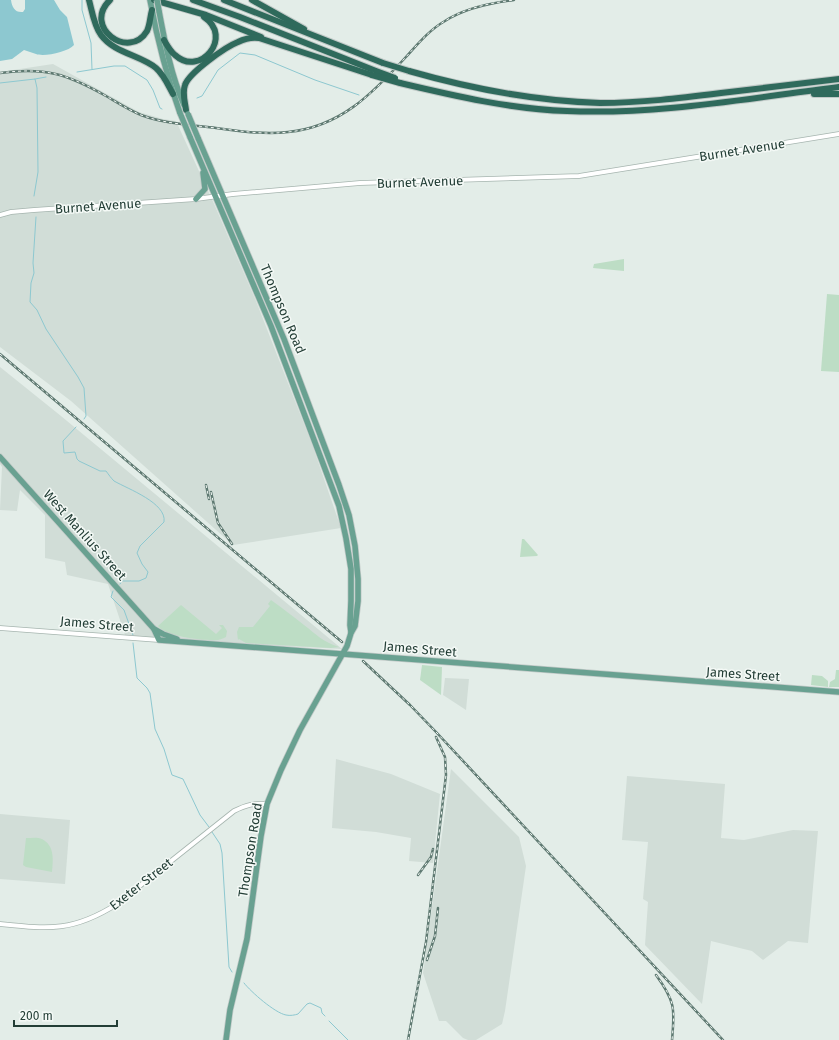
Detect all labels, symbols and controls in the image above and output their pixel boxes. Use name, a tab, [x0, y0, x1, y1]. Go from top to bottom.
street label: Burnet Avenue	[698, 136, 786, 164]
street label: Burnet Avenue	[377, 173, 463, 191]
street label: Burnet Avenue	[54, 196, 142, 216]
street label: Thompson Road	[257, 262, 309, 356]
street label: West Manlius Street	[40, 487, 130, 584]
street label: James Street	[59, 613, 135, 635]
street label: James Street	[382, 638, 458, 660]
street label: James Street	[706, 664, 781, 684]
street label: Thompson Road	[235, 802, 265, 898]
street label: Exeter Street	[107, 855, 176, 913]
scale bar	[14, 1002, 117, 1028]
text: 200 m	[20, 1009, 53, 1023]

